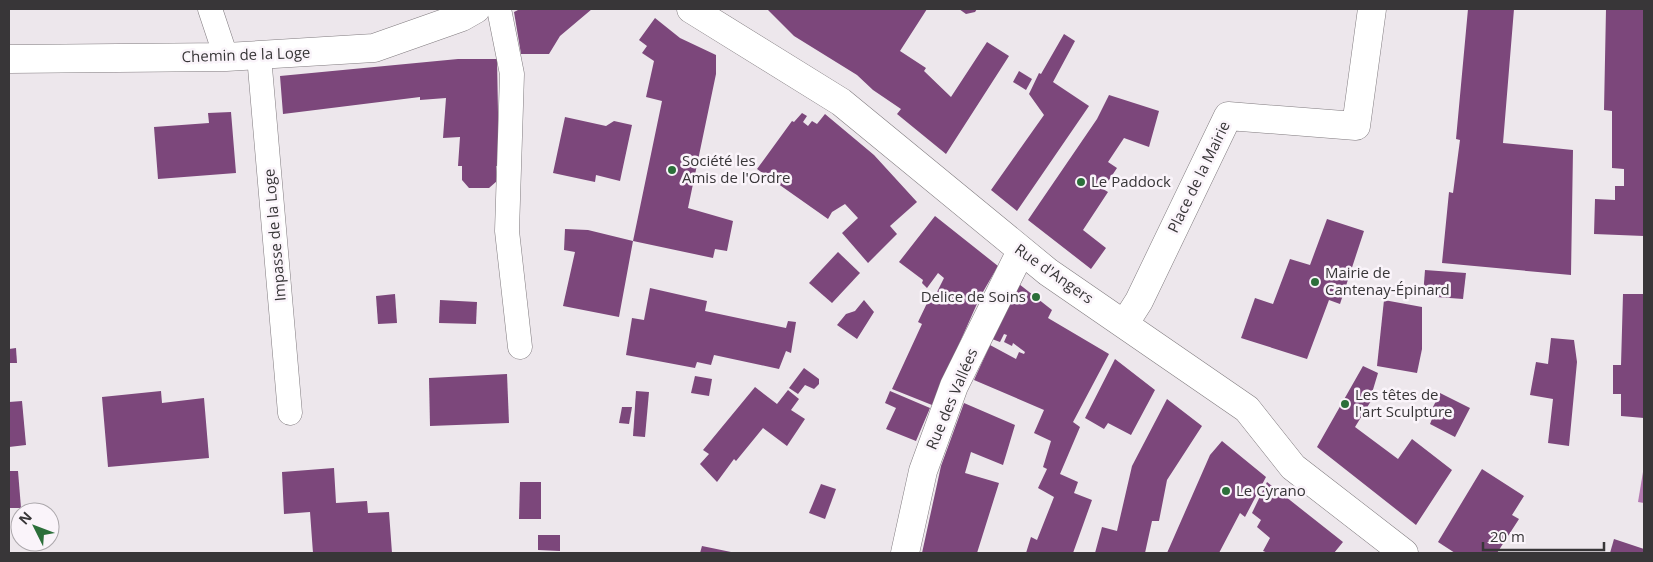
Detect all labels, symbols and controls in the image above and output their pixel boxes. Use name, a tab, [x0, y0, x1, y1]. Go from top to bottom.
street label: Chemin de la Loge	[181, 42, 311, 66]
street label: Place de la Mairie	[1162, 117, 1234, 236]
place label: Société les Amis de l'Ordre	[682, 150, 790, 187]
marker: Société les Amis de l'Ordre	[666, 164, 678, 176]
street label: Impasse de la Loge	[258, 168, 290, 302]
place label: Le Paddock	[1091, 171, 1171, 191]
marker: Le Paddock	[1075, 176, 1087, 188]
street label: Rue d'Angers	[1011, 239, 1098, 308]
place label: Mairie de Cantenay-Épinard	[1325, 262, 1450, 299]
marker: Mairie de Cantenay-Épinard	[1309, 276, 1321, 288]
place label: Delice de Soins	[921, 286, 1026, 306]
marker: Delice de Soins	[1030, 291, 1042, 303]
street label: Rue des Vallées	[921, 345, 981, 452]
place label: Les têtes de l'art Sculpture	[1355, 384, 1452, 421]
marker: Les têtes de l'art Sculpture	[1339, 398, 1351, 410]
place label: Le Cyrano	[1236, 480, 1306, 500]
marker: Le Cyrano	[1220, 485, 1232, 497]
north arrow	[10, 502, 60, 552]
text: N	[14, 507, 36, 529]
scale bar	[1483, 520, 1604, 552]
text: 20 m	[1490, 526, 1525, 546]

